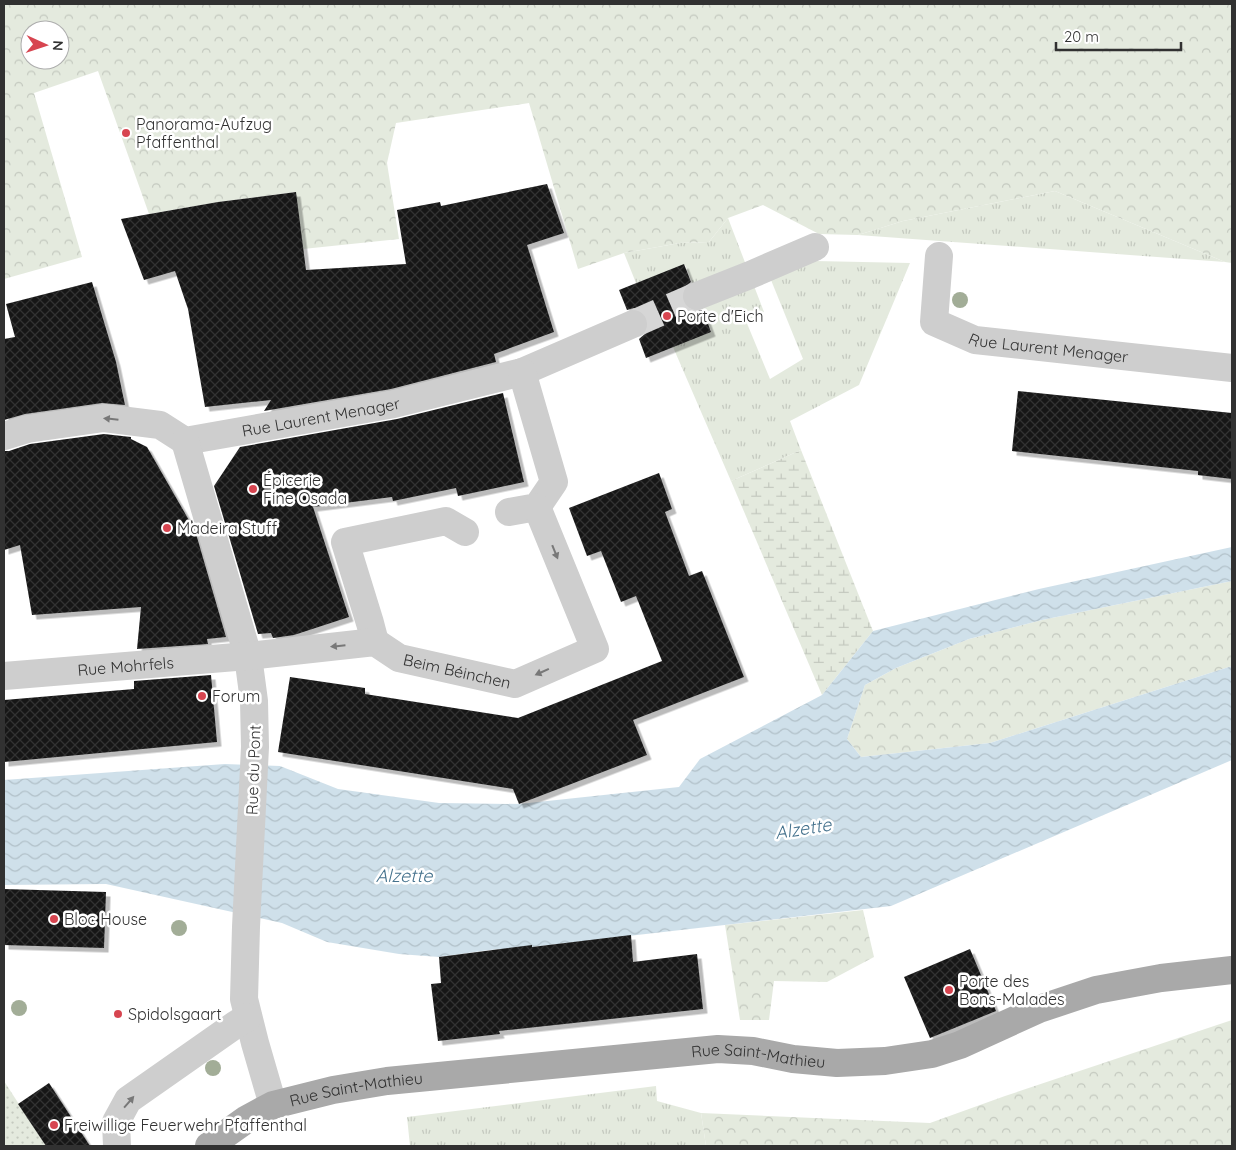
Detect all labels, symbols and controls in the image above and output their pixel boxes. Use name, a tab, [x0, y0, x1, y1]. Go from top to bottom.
north arrow	[20, 20, 70, 70]
scale bar	[1056, 20, 1181, 52]
text: 20 m	[1064, 27, 1099, 46]
text: N	[49, 40, 67, 51]
place label: Panorama-Aufzug Pfaffenthal	[136, 114, 272, 152]
marker: Panorama-Aufzug Pfaffenthal	[120, 127, 132, 139]
place label: Porte d'Eich	[677, 306, 764, 326]
marker: Porte d'Eich	[661, 310, 673, 322]
street label: Rue Laurent Menager	[965, 328, 1129, 367]
street label: Rue Laurent Menager	[240, 393, 402, 441]
one-way arrow	[103, 415, 119, 423]
place label: Épicerie Fine Osada	[263, 470, 347, 508]
marker: Épicerie Fine Osada	[247, 483, 259, 495]
place label: Madeira Stuff	[177, 518, 278, 538]
marker: Madeira Stuff	[161, 522, 173, 534]
one-way arrow	[551, 545, 559, 560]
one-way arrow	[329, 642, 345, 650]
street label: Beim Béinchen	[401, 649, 513, 693]
street label: Rue Mohrfels	[77, 652, 175, 680]
one-way arrow	[535, 669, 549, 677]
place label: Forum	[212, 686, 260, 706]
marker: Forum	[196, 690, 208, 702]
street label: Rue du Pont	[241, 725, 265, 815]
water label: Alzette	[773, 813, 834, 844]
water label: Alzette	[376, 864, 433, 887]
place label: Bloc House	[64, 909, 147, 929]
marker: Bloc House	[48, 913, 60, 925]
place label: Porte des Bons-Malades	[959, 971, 1065, 1009]
marker: Porte des Bons-Malades	[943, 984, 955, 996]
place label: Spidolsgaart	[128, 1004, 222, 1024]
marker: Spidolsgaart	[112, 1008, 124, 1020]
street label: Rue Saint-Mathieu	[690, 1039, 826, 1072]
street label: Rue Saint-Mathieu	[287, 1068, 424, 1111]
one-way arrow	[124, 1095, 135, 1108]
place label: Freiwillige Feuerwehr Pfaffenthal	[64, 1115, 307, 1135]
marker: Freiwillige Feuerwehr Pfaffenthal	[48, 1119, 60, 1131]

